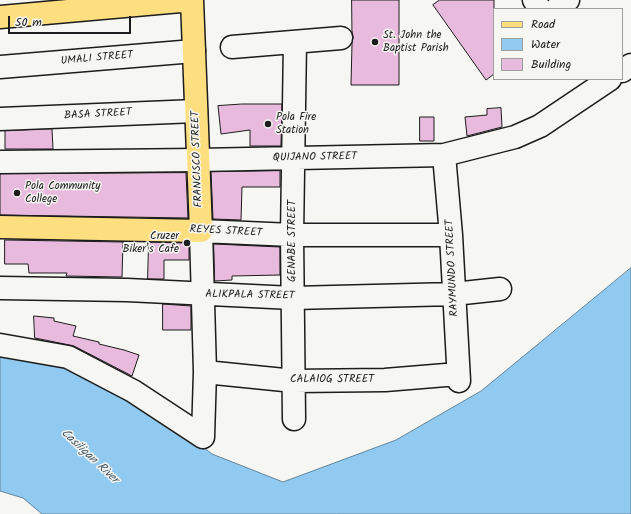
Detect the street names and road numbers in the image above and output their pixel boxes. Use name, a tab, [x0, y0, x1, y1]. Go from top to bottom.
street label: UMALI STREET	[60, 49, 134, 69]
street label: BASA STREET	[64, 107, 132, 123]
street label: FRANCISCO STREET	[190, 110, 206, 208]
street label: QUIJANO STREET	[273, 151, 357, 165]
street label: GENABE STREET	[286, 200, 300, 282]
street label: RAYMUNDO STREET	[444, 219, 462, 317]
street label: REYES STREET	[189, 224, 263, 240]
street label: ALIKPALA STREET	[205, 289, 295, 303]
street label: CALAIOG STREET	[290, 373, 374, 387]

